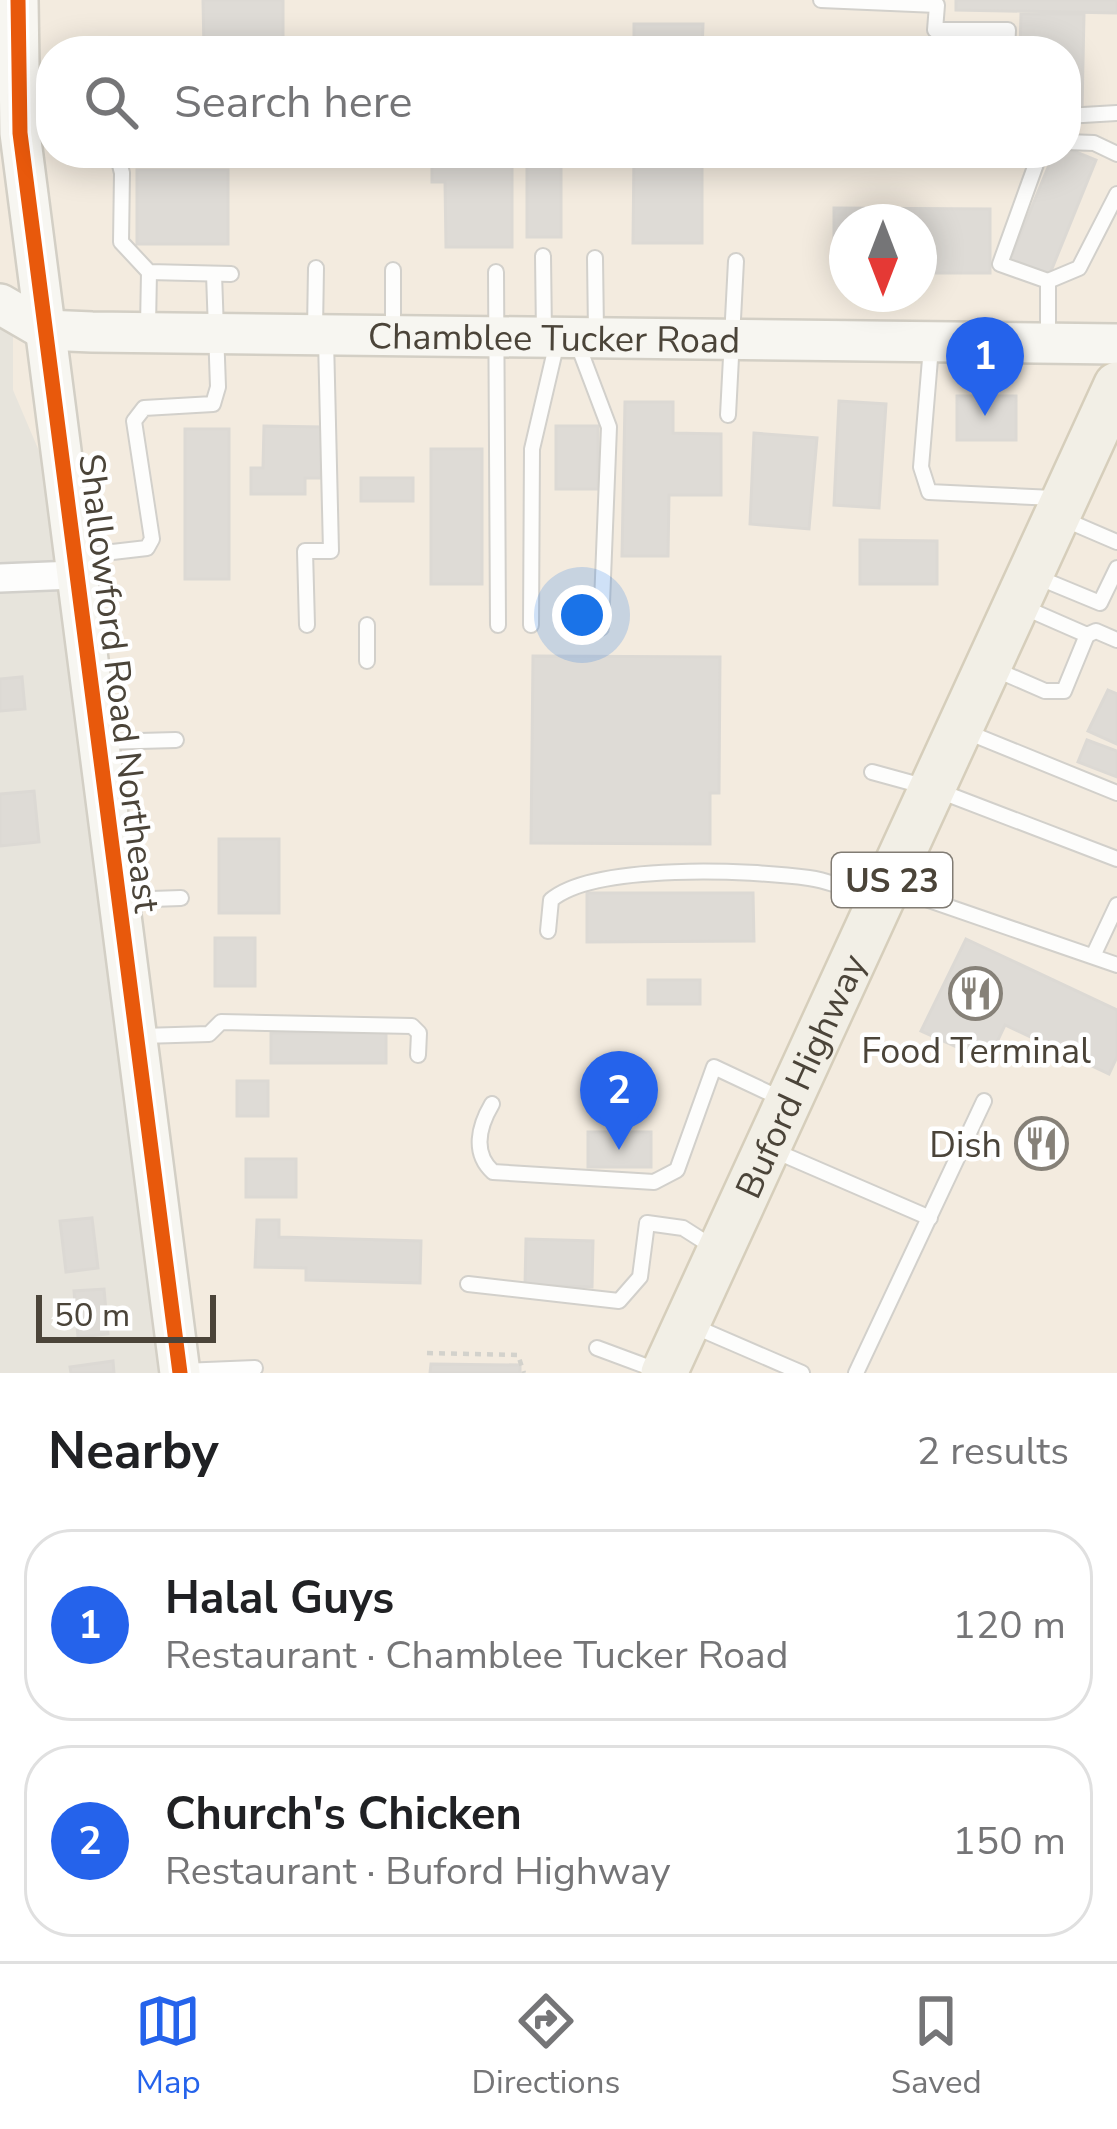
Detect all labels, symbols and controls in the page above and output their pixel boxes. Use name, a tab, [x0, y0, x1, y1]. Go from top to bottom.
search box	[36, 36, 1081, 168]
icon: search	[78, 69, 144, 135]
text: Search here	[174, 72, 413, 133]
north arrow	[829, 204, 937, 312]
street label: Chamblee Tucker Road	[368, 312, 740, 366]
pin: 1	[946, 317, 1024, 416]
street label: Shallowford Road Northeast	[66, 451, 171, 916]
your location	[552, 585, 612, 645]
road number: US 23	[832, 853, 952, 907]
street label: Buford Highway	[724, 946, 879, 1206]
restaurant icon: Food Terminal	[948, 966, 1004, 1022]
place label: Food Terminal	[861, 1027, 1091, 1076]
pin: 2	[580, 1051, 658, 1150]
restaurant icon: Dish	[1013, 1116, 1069, 1172]
place label: Dish	[929, 1121, 1002, 1170]
scale bar	[36, 1289, 216, 1342]
text: 50 m	[54, 1293, 130, 1338]
text: Nearby	[48, 1416, 219, 1486]
text: 2 results	[917, 1425, 1069, 1478]
text: Halal Guys	[165, 1568, 394, 1629]
text: 1	[78, 1599, 102, 1652]
text: 120 m	[952, 1599, 1066, 1652]
text: Restaurant · Chamblee Tucker Road	[165, 1629, 788, 1682]
text: Church's Chicken	[165, 1784, 522, 1845]
text: 2	[78, 1815, 102, 1868]
text: 150 m	[952, 1815, 1066, 1868]
text: Restaurant · Buford Highway	[165, 1845, 671, 1898]
tab: Map	[135, 1988, 201, 2105]
tab: Directions	[472, 1988, 620, 2105]
tab: Saved	[891, 1988, 982, 2105]

